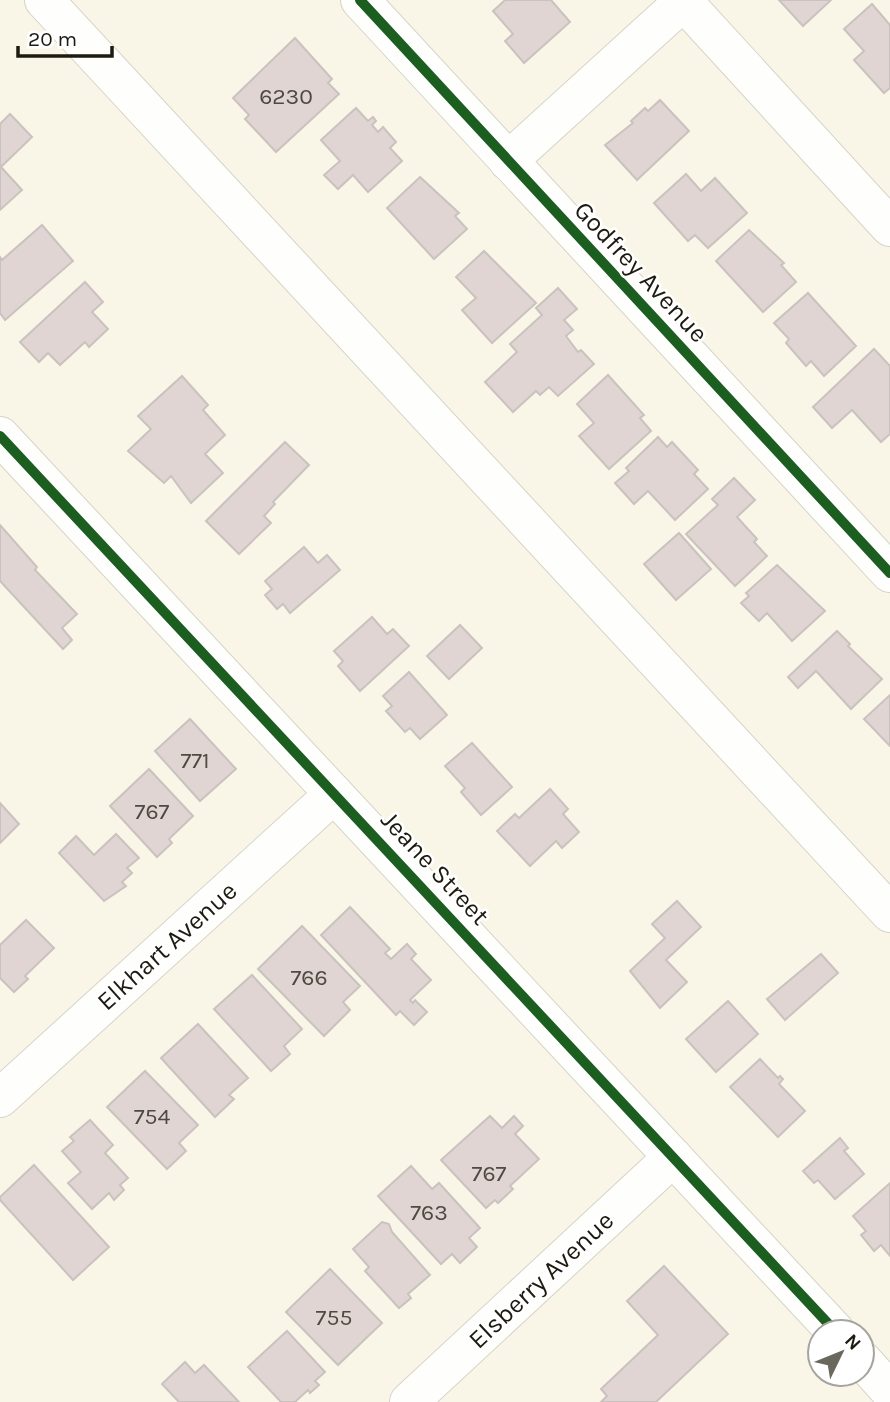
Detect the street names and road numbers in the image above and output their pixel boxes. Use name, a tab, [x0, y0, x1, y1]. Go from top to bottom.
street label: Godfrey Avenue	[568, 195, 714, 349]
street label: Jeane Street	[374, 804, 496, 932]
street label: Elkhart Avenue	[91, 875, 243, 1017]
street label: Elsberry Avenue	[462, 1205, 620, 1355]

